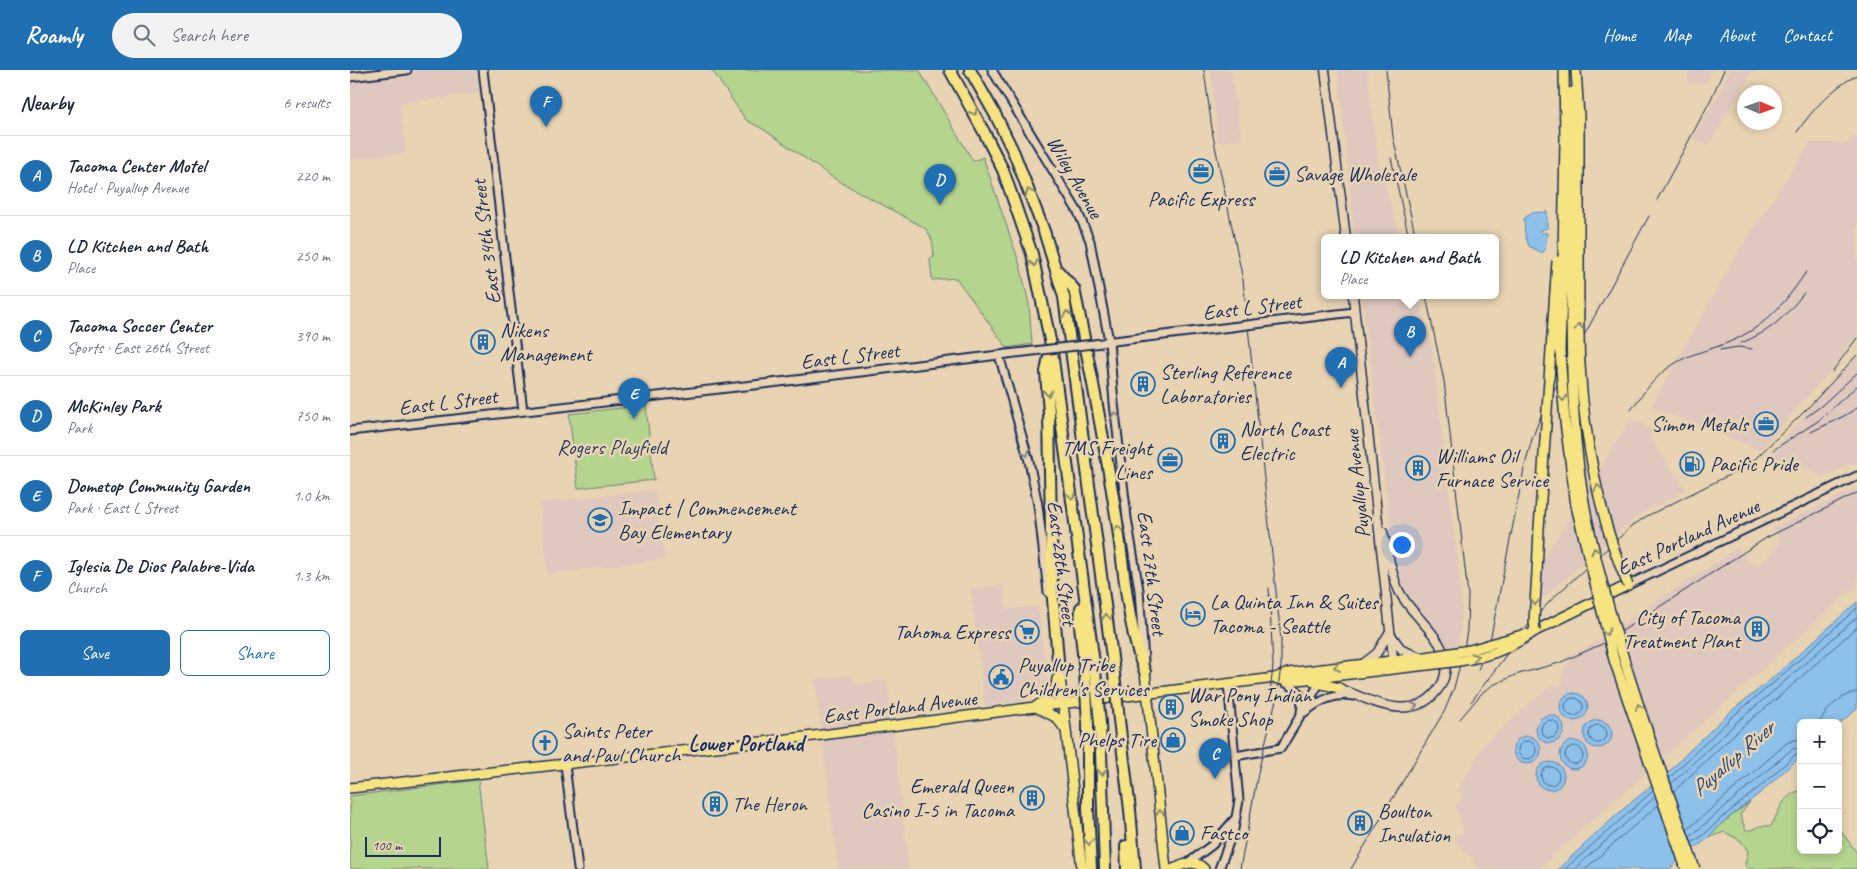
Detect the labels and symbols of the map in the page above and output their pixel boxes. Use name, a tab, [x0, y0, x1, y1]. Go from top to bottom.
north arrow	[1737, 85, 1782, 130]
pin: F	[530, 86, 562, 127]
one-way arrow	[967, 107, 977, 116]
street label: Wiley Avenue	[1041, 131, 1109, 224]
office icon: Pacific Express	[1188, 158, 1214, 184]
office icon: Savage Wholesale	[1264, 161, 1290, 187]
place label: Savage Wholesale	[1294, 161, 1418, 187]
pin: D	[924, 164, 956, 205]
street label: East 34th Street	[465, 176, 507, 306]
place label: Pacific Express	[1148, 186, 1256, 212]
one-way arrow	[1025, 188, 1035, 197]
one-way arrow	[1028, 258, 1039, 267]
street label: East L Street	[1201, 288, 1305, 326]
one-way arrow	[1062, 310, 1072, 319]
pin: B	[1394, 316, 1426, 357]
place label: Nikens Management	[500, 317, 593, 367]
one-way arrow	[1574, 323, 1585, 331]
building icon: Nikens Management	[470, 329, 496, 355]
street label: East L Street	[799, 337, 903, 375]
pin: A	[1325, 347, 1357, 388]
place label: Sterling Reference Laboratories	[1160, 359, 1292, 409]
building icon: Sterling Reference Laboratories	[1130, 371, 1156, 397]
pin: E	[618, 378, 650, 419]
street label: East L Street	[397, 383, 501, 421]
one-way arrow	[1042, 390, 1053, 398]
one-way arrow	[1557, 394, 1568, 402]
one-way arrow	[1110, 411, 1121, 419]
place label: Simon Metals	[1651, 411, 1750, 437]
office icon: Simon Metals	[1753, 411, 1779, 437]
place label: North Coast Electric	[1240, 416, 1331, 466]
street label: Puyallup Avenue	[1338, 427, 1376, 539]
building icon: North Coast Electric	[1210, 428, 1236, 454]
park label: Rogers Playfield	[557, 434, 671, 460]
place label: TMS Freight Lines	[1061, 435, 1154, 485]
place label: Williams Oil Furnace Service	[1436, 443, 1549, 493]
office icon: TMS Freight Lines	[1157, 447, 1183, 473]
one-way arrow	[1021, 448, 1031, 456]
fuel station icon: Pacific Pride	[1679, 451, 1705, 477]
place label: Pacific Pride	[1710, 451, 1800, 477]
building icon: Williams Oil Furnace Service	[1405, 455, 1431, 481]
one-way arrow	[1593, 484, 1604, 493]
one-way arrow	[1067, 491, 1077, 500]
street label: East Portland Avenue	[1613, 492, 1764, 581]
place label: Impact | Commencement Bay Elementary	[618, 495, 798, 545]
street label: East 28th Street	[1041, 499, 1083, 629]
school or university icon: Impact | Commencement Bay Elementary	[587, 507, 613, 533]
street label: East 27th Street	[1131, 509, 1173, 639]
one-way arrow	[1114, 525, 1124, 534]
your location	[1389, 532, 1415, 558]
one-way arrow	[1591, 547, 1601, 555]
place label: La Quinta Inn & Suites Tacoma - Seattle	[1210, 589, 1379, 639]
one-way arrow	[1530, 598, 1541, 606]
hotel icon: La Quinta Inn & Suites Tacoma - Seattle	[1180, 601, 1206, 627]
place label: City of Tacoma Treatment Plant	[1623, 604, 1742, 654]
one-way arrow	[1102, 612, 1112, 621]
building icon: City of Tacoma Treatment Plant	[1744, 616, 1770, 642]
place label: Tahoma Express	[894, 619, 1012, 645]
supermarket icon: Tahoma Express	[1014, 619, 1040, 645]
one-way arrow	[1601, 628, 1611, 636]
place label: Puyallup Tribe Children's Services	[1018, 652, 1150, 702]
one-way arrow	[1470, 652, 1479, 663]
one-way arrow	[1333, 661, 1341, 672]
public building icon: Puyallup Tribe Children's Services	[988, 664, 1014, 690]
place label: War Pony Indian Smoke Shop	[1188, 682, 1313, 732]
street label: East Portland Avenue	[822, 685, 979, 729]
building icon: War Pony Indian Smoke Shop	[1158, 694, 1184, 720]
one-way arrow	[1410, 701, 1418, 712]
one-way arrow	[1634, 703, 1644, 712]
water label: Puyallup River	[1685, 712, 1783, 803]
place label: Saints Peter and Paul Church	[562, 718, 682, 768]
place label: Phelps Tire	[1078, 727, 1157, 753]
shop icon: Phelps Tire	[1160, 727, 1186, 753]
church icon: Saints Peter and Paul Church	[532, 730, 558, 756]
district label: Lower Portland	[689, 730, 808, 758]
pin: C	[1199, 738, 1231, 779]
one-way arrow	[1097, 768, 1108, 776]
place label: Emerald Queen Casino I-5 in Tacoma	[862, 773, 1016, 823]
building icon: Emerald Queen Casino I-5 in Tacoma	[1019, 785, 1045, 811]
building icon: The Heron	[702, 791, 728, 817]
place label: The Heron	[732, 791, 808, 817]
place label: Boulton Insulation	[1378, 798, 1451, 848]
one-way arrow	[1155, 809, 1166, 817]
building icon: Boulton Insulation	[1347, 810, 1373, 836]
shop icon: Fastco	[1169, 820, 1195, 846]
place label: Fastco	[1200, 820, 1250, 846]
scale bar	[365, 834, 441, 857]
one-way arrow	[1084, 839, 1095, 847]

